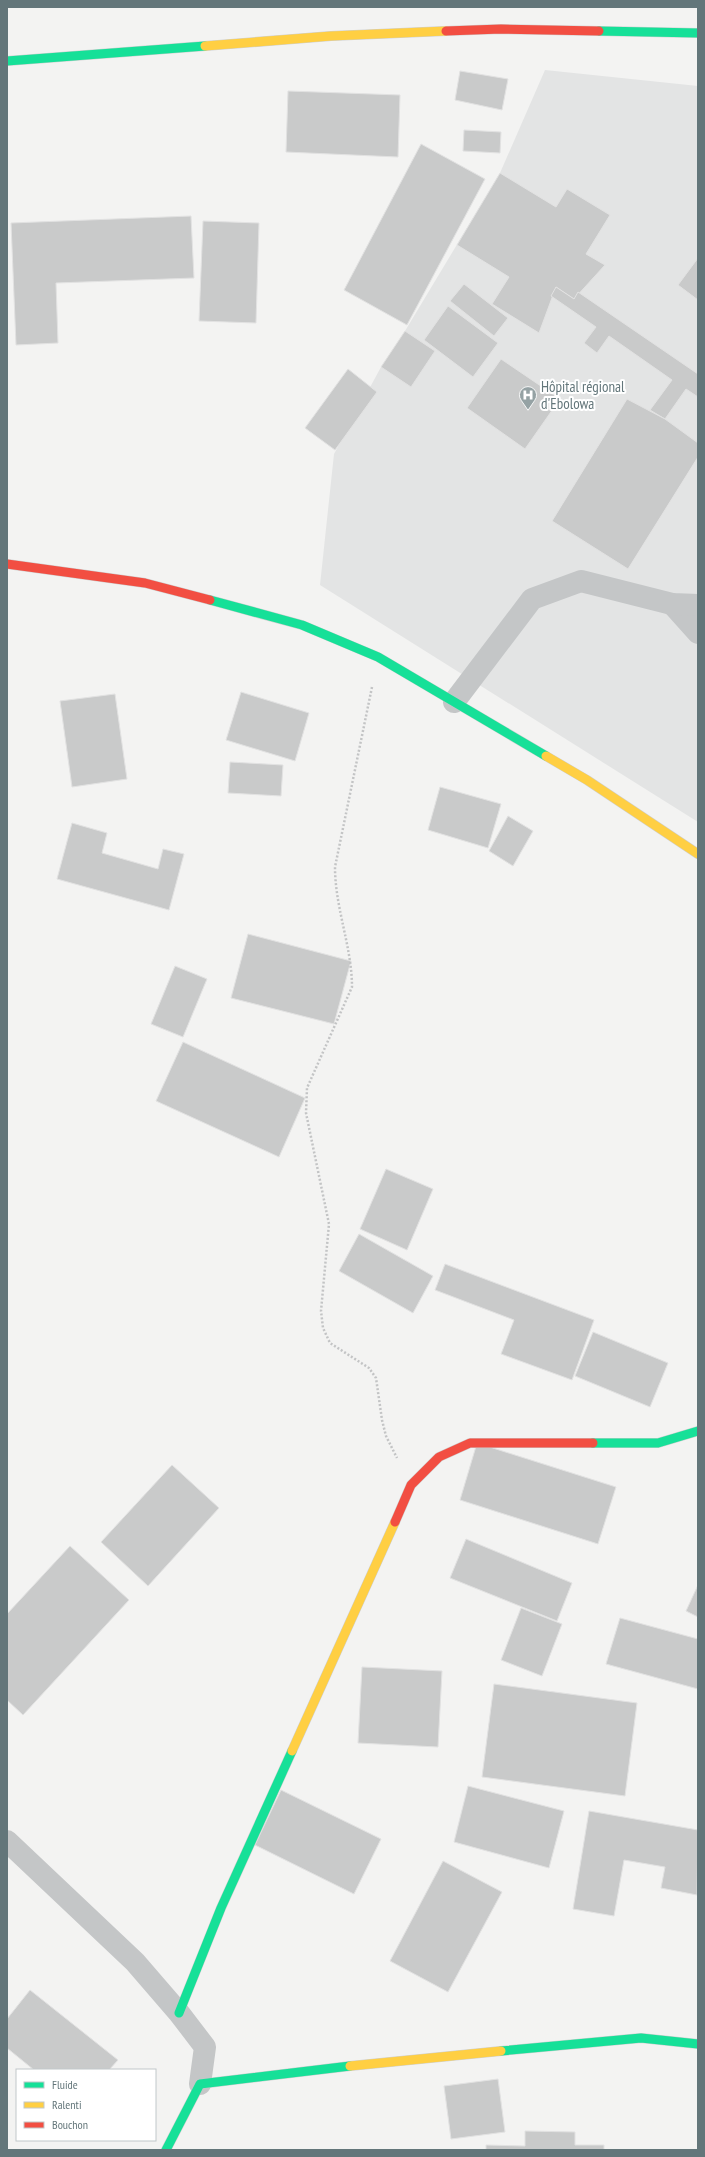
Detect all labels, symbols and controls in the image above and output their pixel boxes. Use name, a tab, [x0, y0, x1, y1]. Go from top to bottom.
place label: Hôpital régional d'Ebolowa	[541, 377, 625, 413]
hospital icon: Hôpital régional d'Ebolowa	[518, 385, 538, 410]
legend	[16, 2069, 156, 2141]
text: Fluide	[52, 2077, 78, 2092]
text: Ralenti	[52, 2097, 81, 2112]
text: Bouchon	[52, 2117, 88, 2132]

